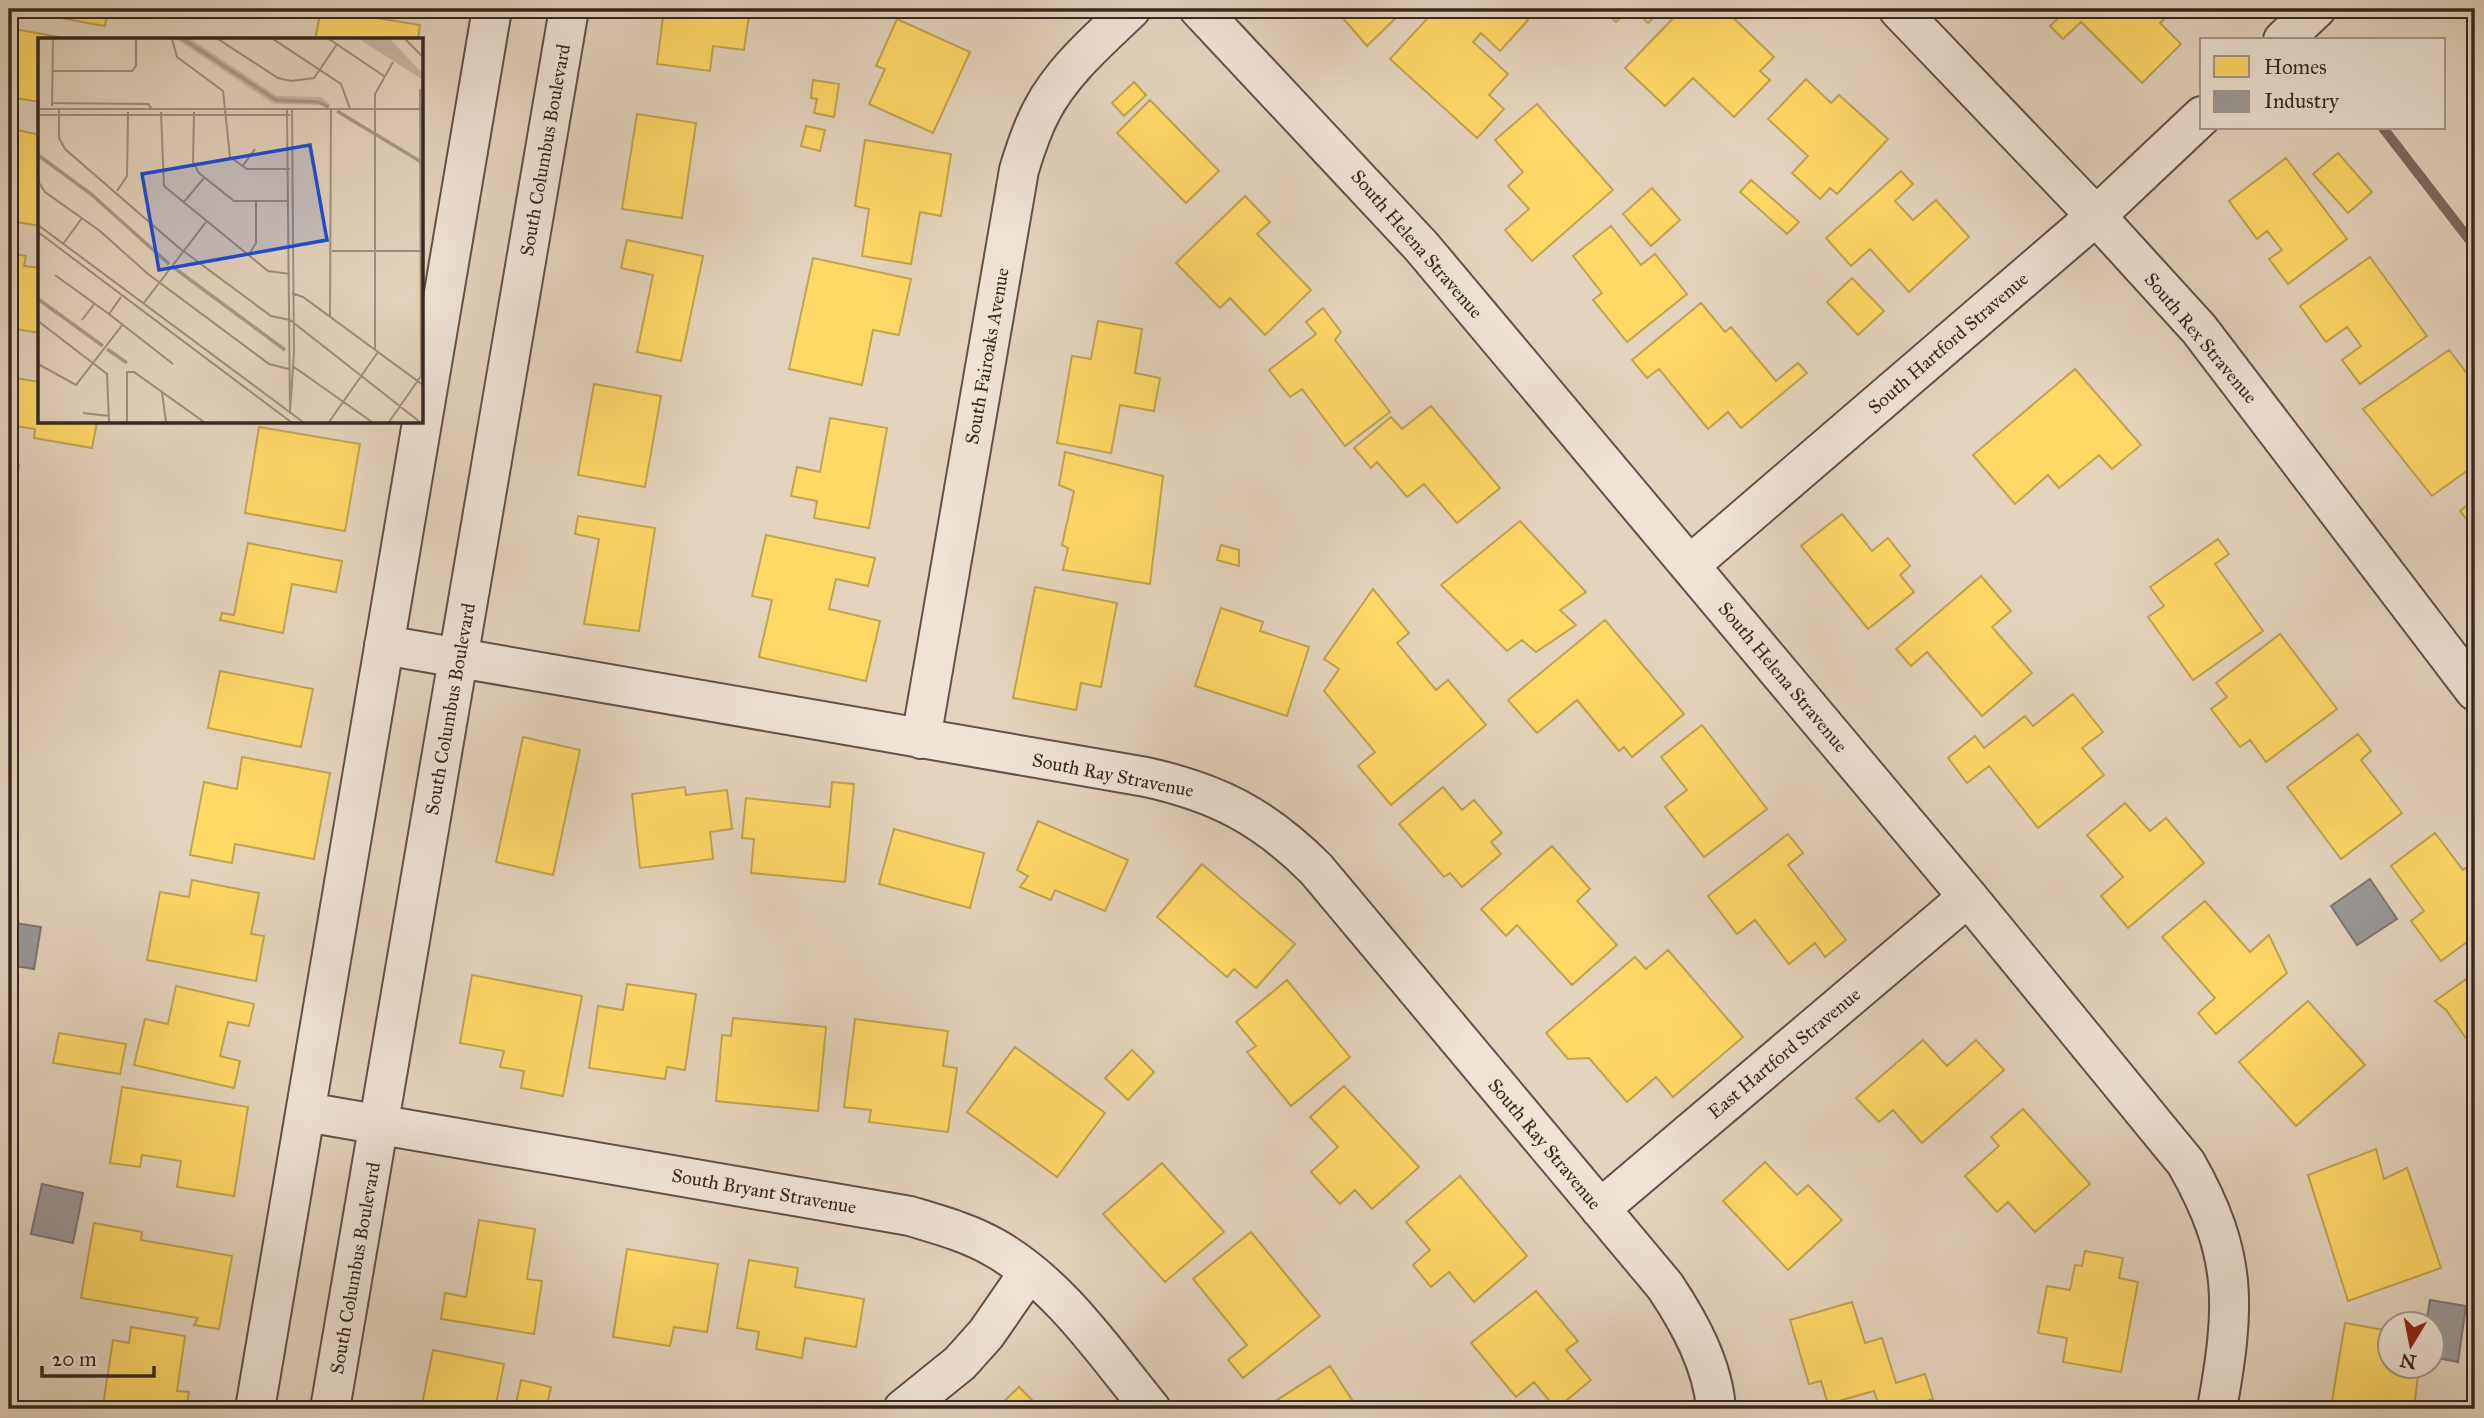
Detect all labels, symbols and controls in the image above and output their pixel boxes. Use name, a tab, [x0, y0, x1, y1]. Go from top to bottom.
inset map	[38, 38, 424, 424]
legend	[2200, 38, 2446, 130]
street label: South Columbus Boulevard	[515, 42, 575, 258]
text: Homes	[2264, 54, 2327, 80]
text: Industry	[2264, 88, 2340, 114]
street label: South Helena Stravenue	[1346, 165, 1488, 323]
street label: South Fairoaks Avenue	[960, 266, 1014, 446]
street label: South Hartford Stravenue	[1863, 267, 2033, 419]
street label: South Rex Stravenue	[2140, 268, 2262, 408]
street label: South Helena Stravenue	[1713, 597, 1853, 757]
street label: South Columbus Boulevard	[420, 601, 480, 817]
street label: South Ray Stravenue	[1030, 748, 1196, 802]
street label: East Hartford Stravenue	[1703, 982, 1865, 1123]
street label: South Ray Stravenue	[1483, 1074, 1607, 1214]
street label: South Columbus Boulevard	[325, 1160, 385, 1376]
street label: South Bryant Stravenue	[670, 1163, 858, 1219]
north arrow	[2376, 1310, 2446, 1380]
scale bar	[42, 1334, 154, 1378]
text: 20 m	[52, 1346, 97, 1372]
text: N	[2398, 1349, 2418, 1374]

